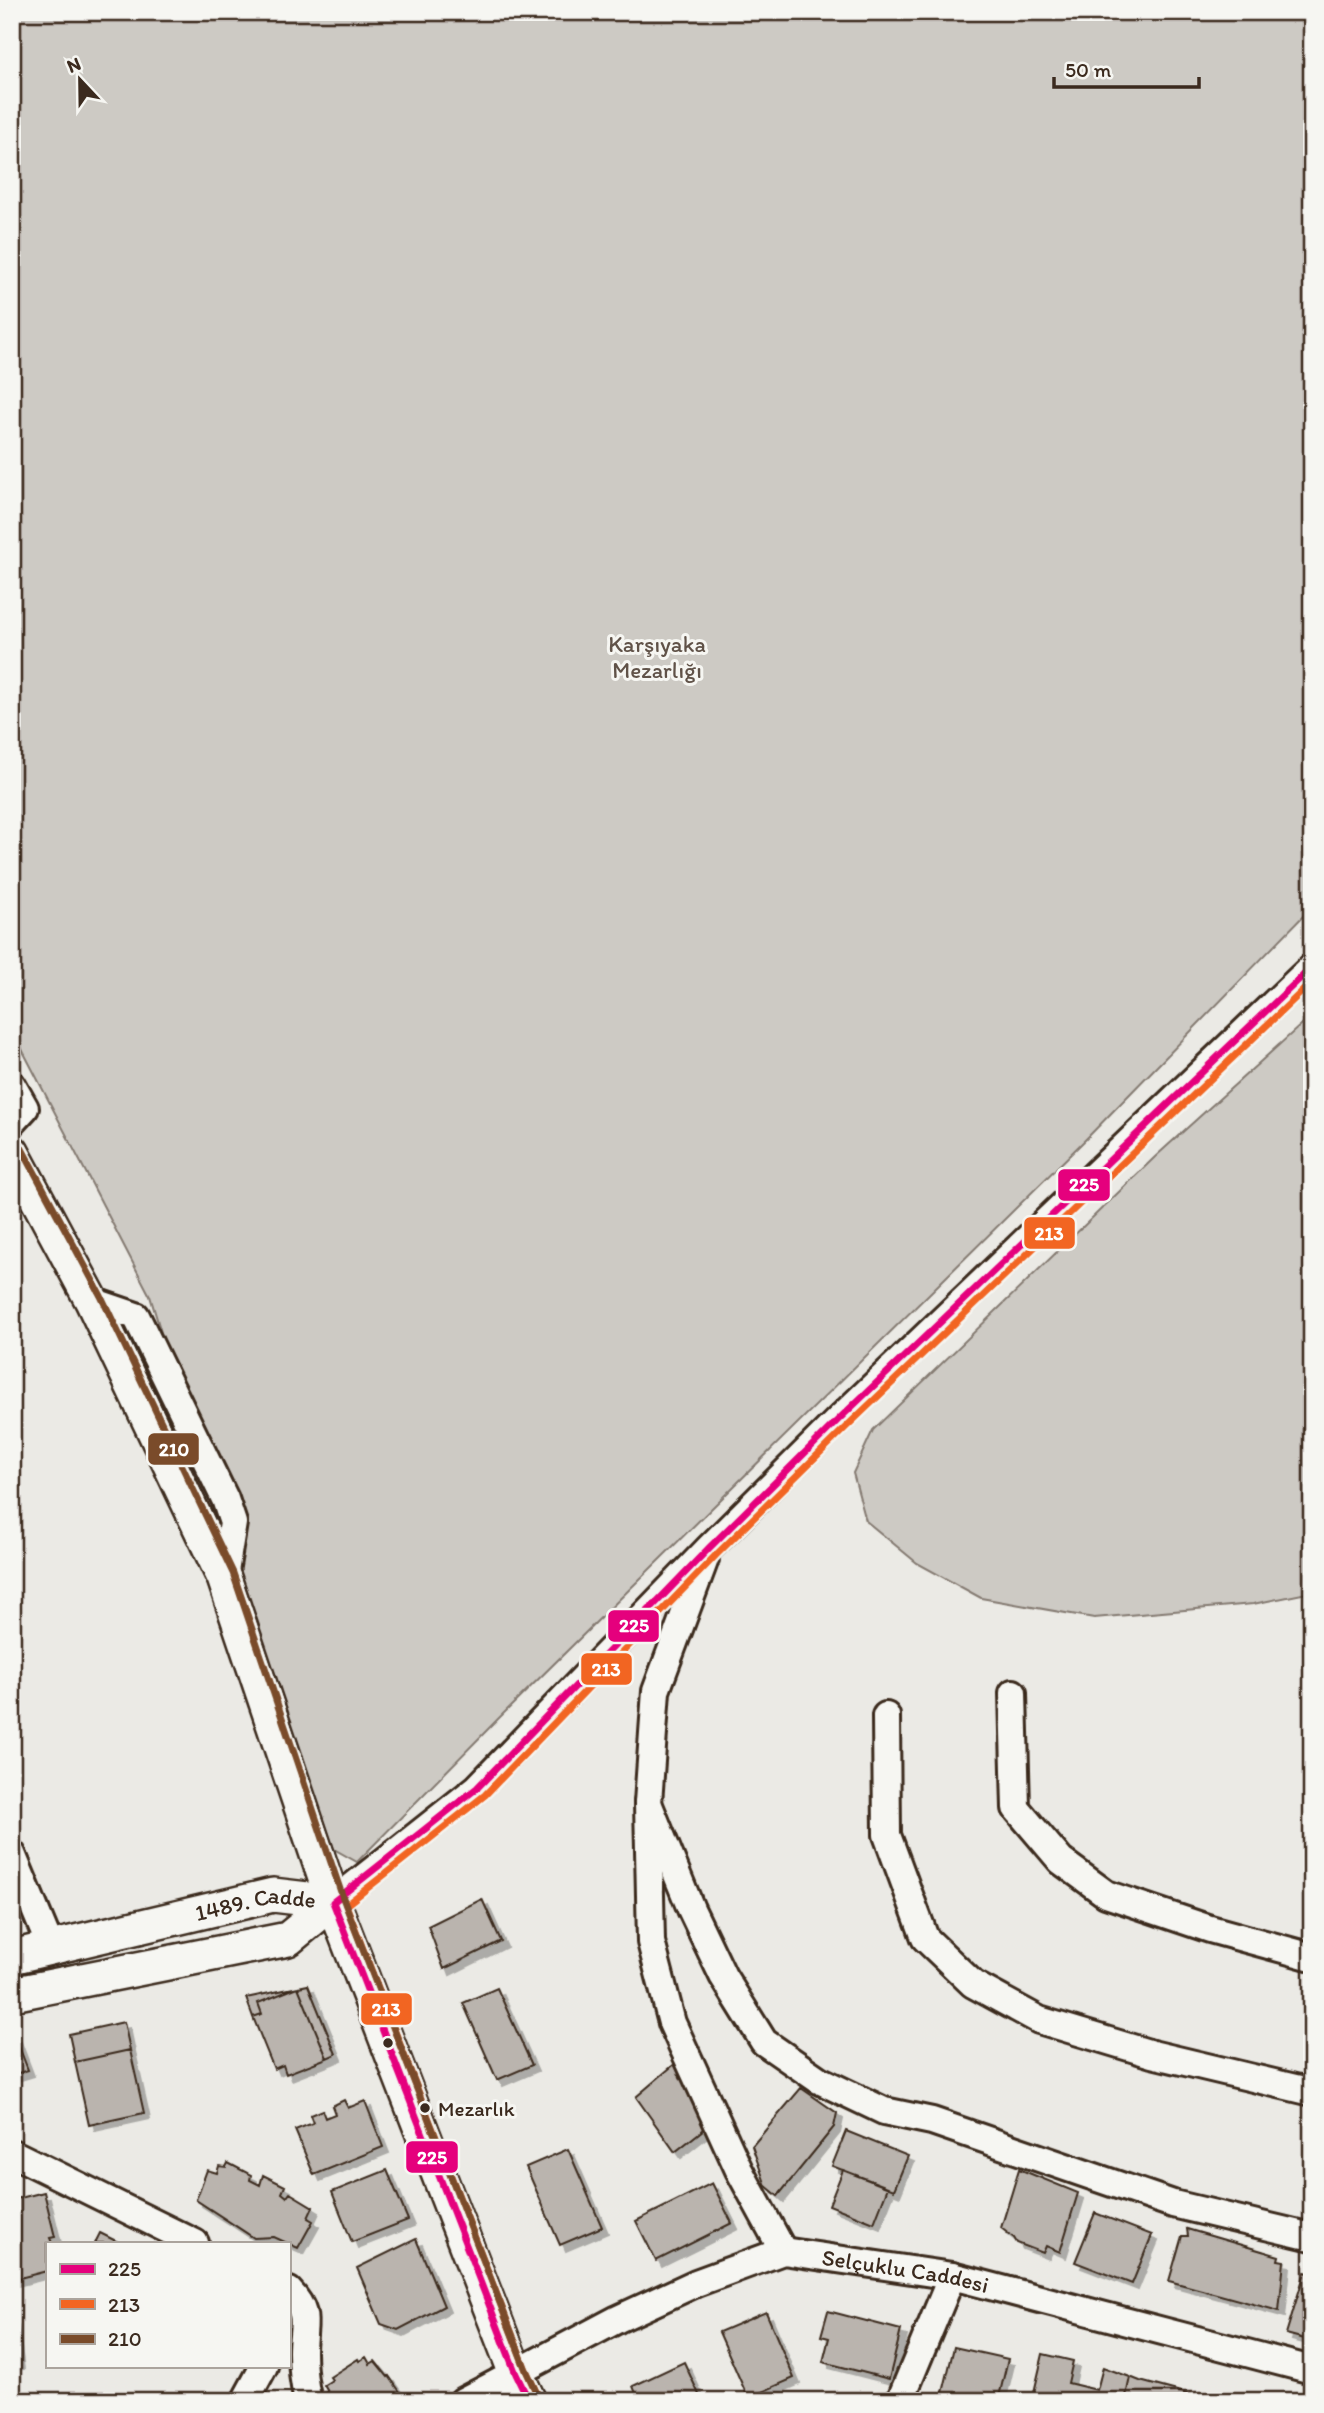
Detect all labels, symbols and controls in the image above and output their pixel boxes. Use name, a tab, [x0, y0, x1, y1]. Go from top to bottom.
north arrow	[46, 46, 116, 116]
scale bar	[1054, 46, 1200, 90]
text: N	[64, 52, 84, 78]
text: 50 m	[1065, 57, 1112, 82]
park label: Karşıyaka Mezarlığı	[608, 630, 706, 684]
line badge: 225	[1057, 1168, 1111, 1202]
text: 225	[1069, 1173, 1099, 1196]
line badge: 213	[1023, 1216, 1076, 1250]
text: 213	[1034, 1222, 1064, 1245]
line badge: 210	[147, 1432, 200, 1466]
text: 210	[159, 1438, 190, 1461]
line badge: 225	[607, 1609, 660, 1643]
text: 225	[619, 1614, 649, 1637]
line badge: 213	[580, 1652, 633, 1686]
text: 213	[591, 1658, 621, 1681]
street label: 1489. Cadde	[192, 1881, 317, 1927]
line badge: 213	[360, 1992, 413, 2026]
text: 213	[371, 1998, 401, 2021]
unlabelled marker	[381, 2036, 395, 2050]
place label: Mezarlık	[438, 2096, 515, 2121]
marker: Mezarlık	[418, 2101, 432, 2115]
line badge: 225	[405, 2140, 459, 2174]
text: 225	[417, 2146, 447, 2169]
legend	[46, 2242, 290, 2368]
street label: Selçuklu Caddesi	[820, 2243, 992, 2299]
text: 225	[108, 2256, 141, 2281]
text: 213	[108, 2292, 140, 2317]
text: 210	[108, 2326, 142, 2351]

